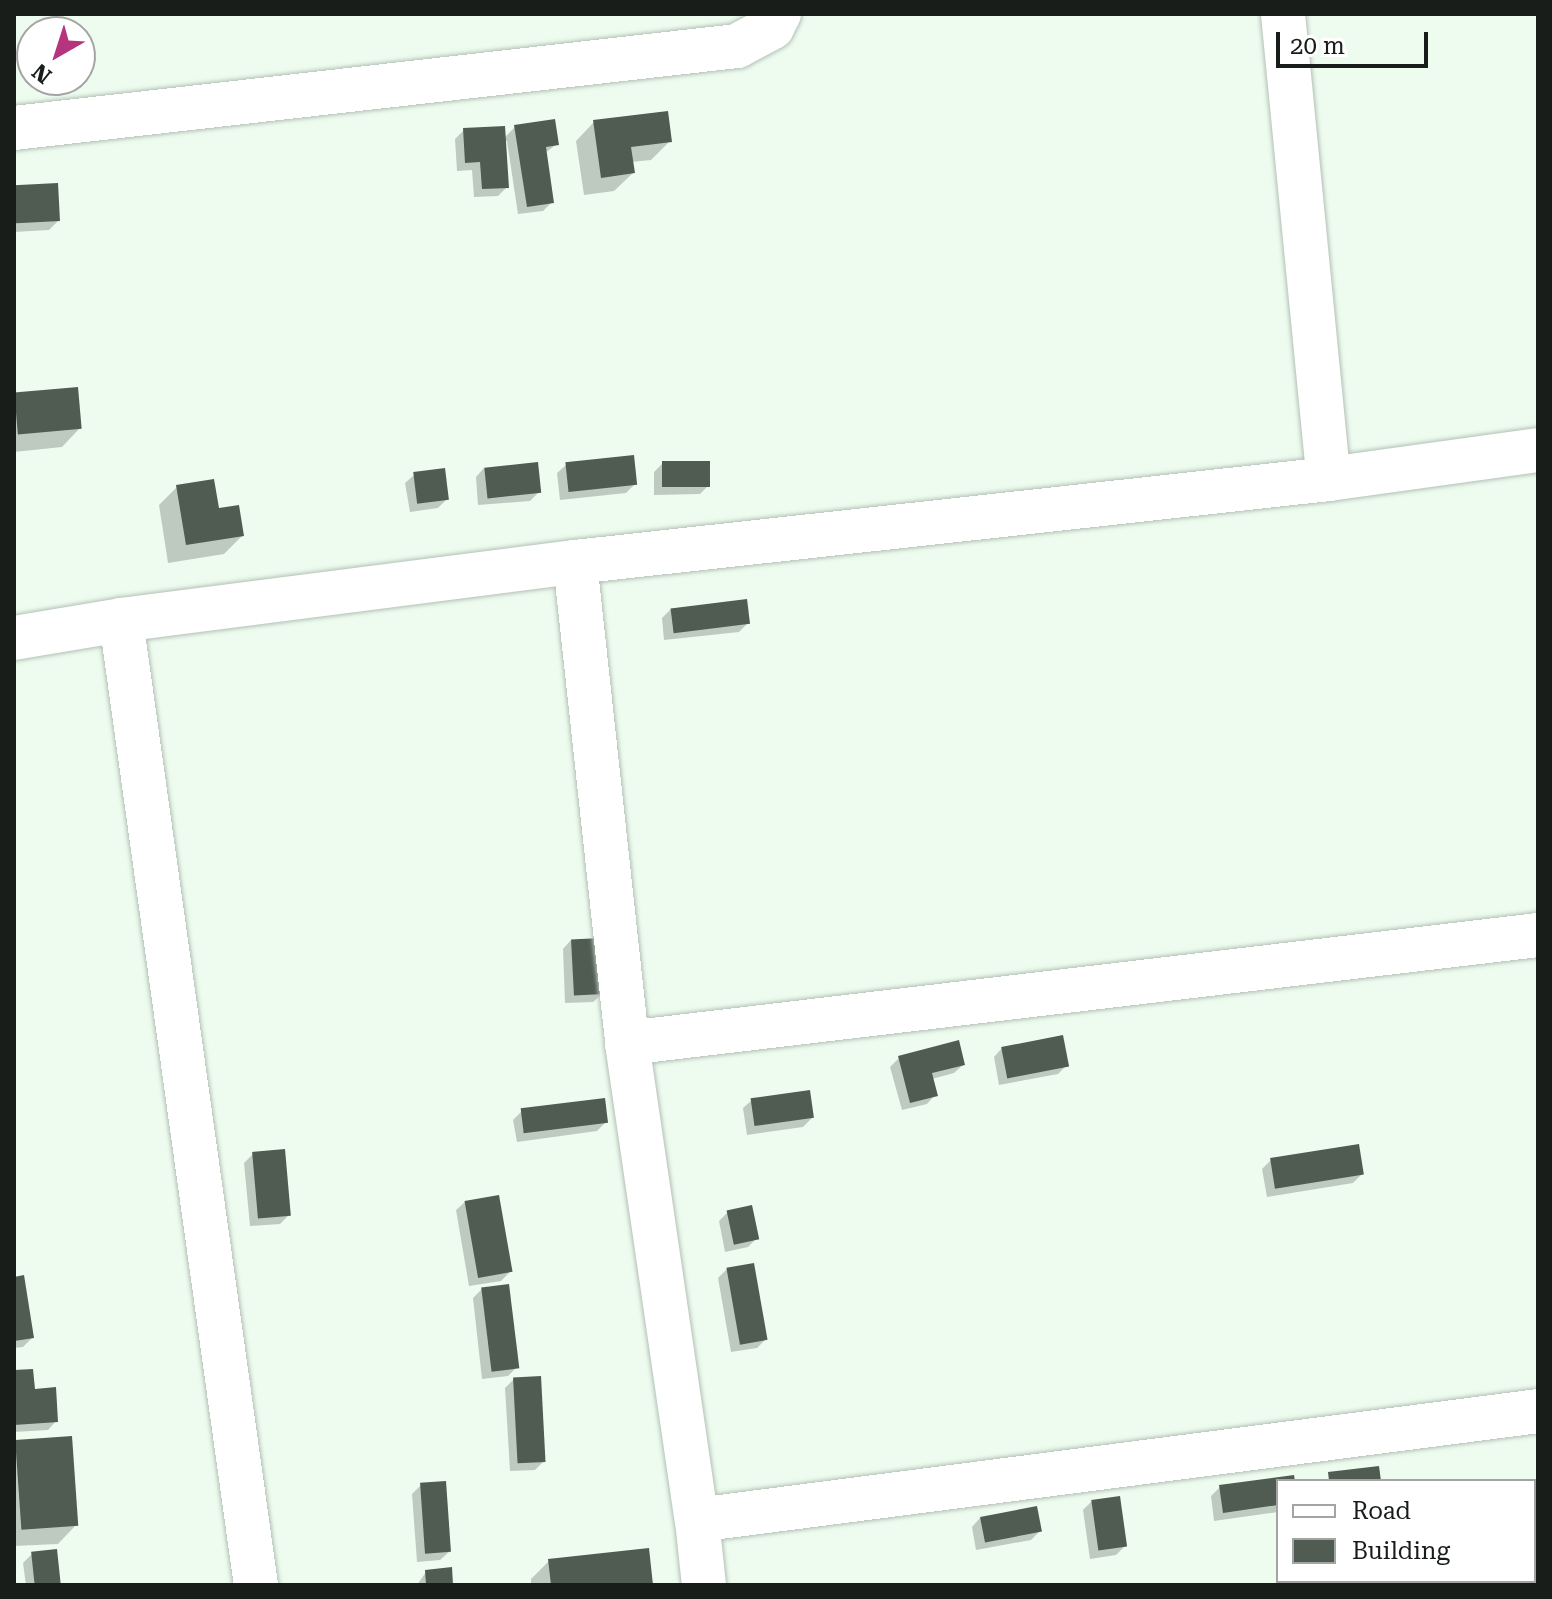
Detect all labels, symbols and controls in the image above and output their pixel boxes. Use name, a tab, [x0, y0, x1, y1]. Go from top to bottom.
north arrow	[16, 16, 96, 96]
scale bar	[1280, 16, 1432, 66]
text: 20 m	[1290, 32, 1345, 60]
text: N	[27, 58, 56, 89]
legend	[1276, 1479, 1536, 1583]
text: Road	[1352, 1497, 1411, 1525]
text: Building	[1352, 1537, 1450, 1565]

